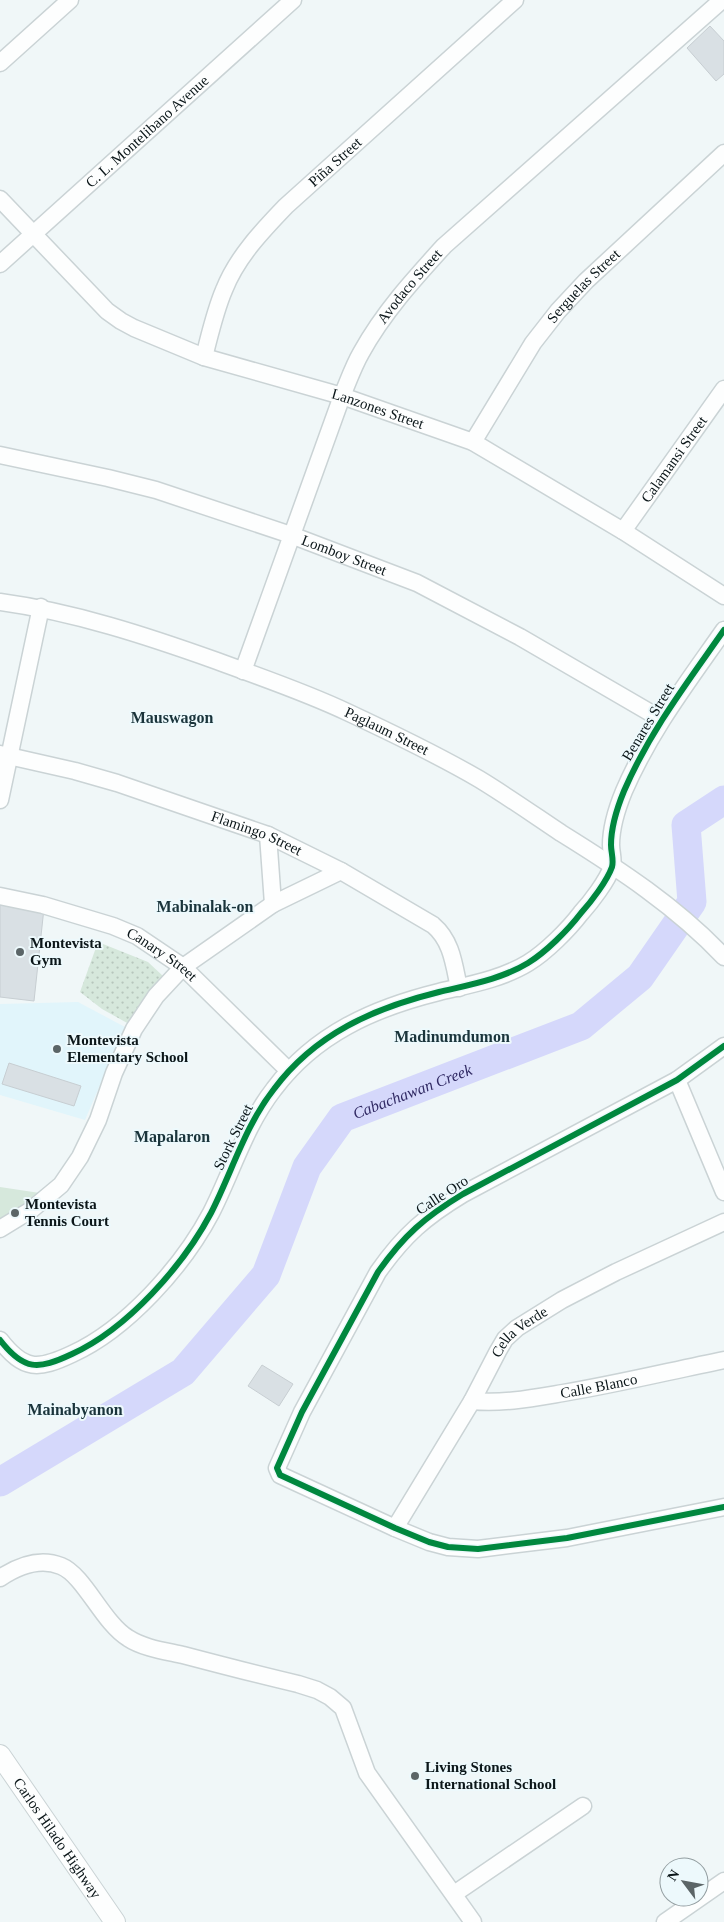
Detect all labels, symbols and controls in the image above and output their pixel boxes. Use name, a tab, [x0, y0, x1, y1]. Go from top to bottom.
street label: C. L. Montelibano Avenue	[83, 72, 212, 191]
street label: Piña Street	[305, 134, 365, 190]
street label: Avodaco Street	[374, 245, 446, 327]
street label: Serguelas Street	[544, 245, 624, 326]
street label: Lanzones Street	[330, 386, 427, 432]
street label: Calamansi Street	[638, 412, 711, 506]
street label: Lomboy Street	[299, 532, 390, 579]
street label: Benares Street	[619, 680, 678, 763]
street label: Paglaum Street	[342, 704, 432, 759]
district label: Mauswagon	[131, 709, 213, 727]
street label: Flamingo Street	[209, 808, 305, 859]
district label: Mabinalak-on	[157, 898, 254, 915]
street label: Canary Street	[125, 925, 201, 985]
place label: Montevista Gym	[30, 935, 102, 968]
marker: Montevista Gym	[14, 946, 26, 958]
district label: Madinumdumon	[394, 1028, 510, 1045]
place label: Montevista Elementary School	[67, 1032, 188, 1065]
marker: Montevista Elementary School	[51, 1043, 63, 1055]
water label: Cabachawan Creek	[350, 1061, 475, 1122]
street label: Stork Street	[210, 1101, 256, 1173]
district label: Mapalaron	[134, 1128, 210, 1146]
street label: Calle Oro	[413, 1172, 471, 1218]
place label: Montevista Tennis Court	[25, 1196, 109, 1229]
marker: Montevista Tennis Court	[9, 1207, 21, 1219]
street label: Cella Verde	[488, 1303, 550, 1360]
street label: Calle Blanco	[559, 1371, 639, 1401]
district label: Mainabyanon	[27, 1401, 123, 1419]
place label: Living Stones International School	[425, 1759, 556, 1792]
marker: Living Stones International School	[409, 1770, 421, 1782]
street label: Carlos Hilado Highway	[10, 1775, 105, 1902]
north arrow	[659, 1857, 709, 1907]
text: N	[664, 1867, 682, 1884]

